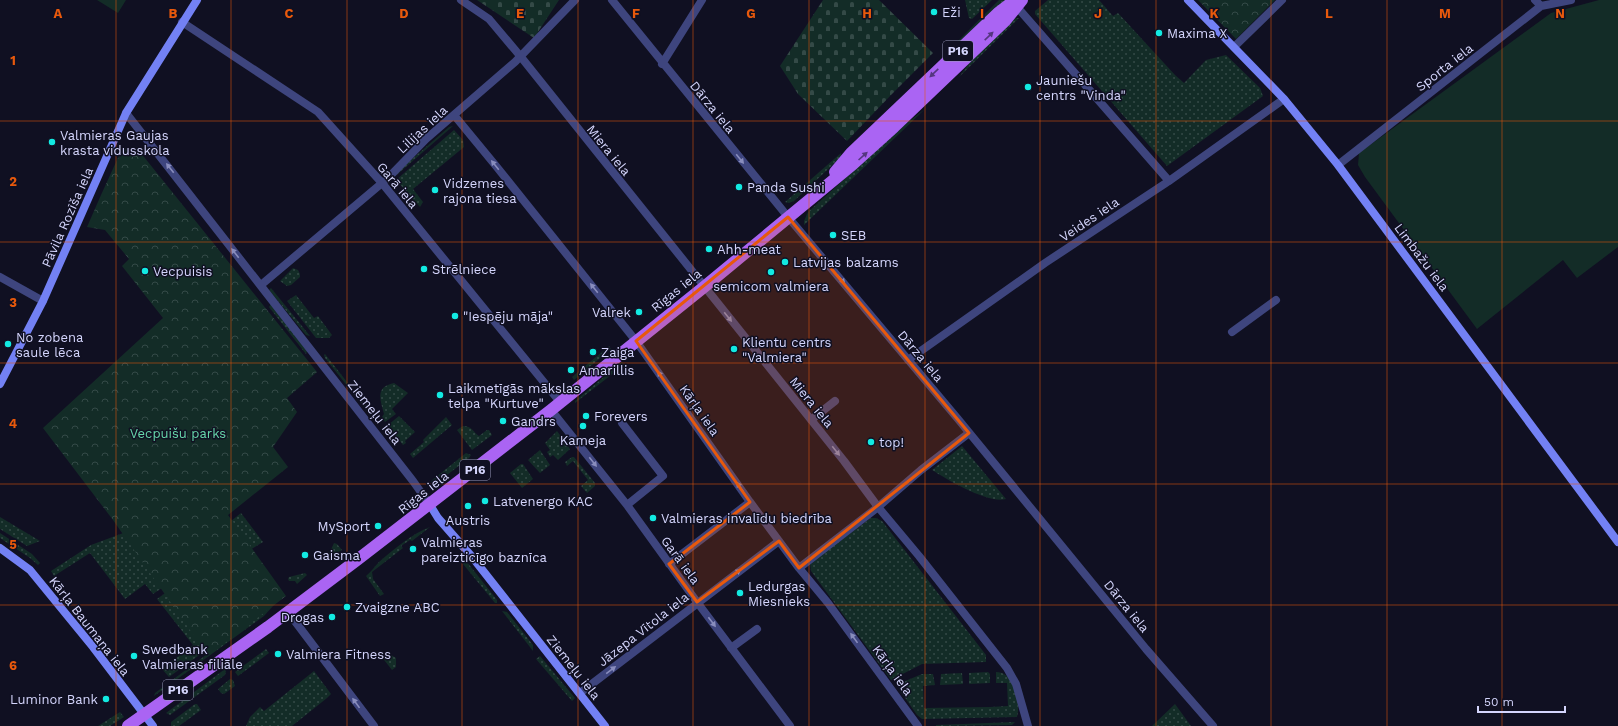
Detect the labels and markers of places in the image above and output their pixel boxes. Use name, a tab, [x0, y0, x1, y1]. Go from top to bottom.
place label: Eži	[942, 5, 961, 20]
marker: Eži	[929, 7, 939, 17]
place label: Maxima X	[1167, 26, 1228, 41]
marker: Maxima X	[1154, 28, 1164, 38]
place label: Jauniešu centrs "Vinda"	[1036, 73, 1126, 103]
marker: Jauniešu centrs "Vinda"	[1023, 82, 1033, 92]
place label: Valmieras Gaujas krasta vidusskola	[60, 128, 170, 158]
marker: Valmieras Gaujas krasta vidusskola	[47, 137, 57, 147]
place label: Vidzemes rajona tiesa	[443, 176, 517, 206]
place label: Panda Sushi	[747, 180, 825, 195]
marker: Panda Sushi	[734, 182, 744, 192]
marker: Vidzemes rajona tiesa	[430, 185, 440, 195]
place label: SEB	[841, 228, 866, 243]
marker: SEB	[828, 230, 838, 240]
place label: Ahh-meat	[717, 242, 781, 257]
marker: Ahh-meat	[704, 244, 714, 254]
place label: Latvijas balzams	[793, 255, 899, 270]
marker: Latvijas balzams	[780, 257, 790, 267]
place label: Strēlniece	[432, 262, 496, 277]
place label: Vecpuisis	[153, 264, 213, 279]
marker: Strēlniece	[419, 264, 429, 274]
marker: Vecpuisis	[140, 266, 150, 276]
marker: semicom valmiera	[766, 267, 776, 277]
place label: semicom valmiera	[713, 279, 829, 294]
place label: Valrek	[592, 305, 632, 320]
marker: Valrek	[634, 307, 644, 317]
place label: "Iespēju māja"	[463, 309, 553, 324]
marker: "Iespēju māja"	[450, 311, 460, 321]
place label: No zobena saule lēca	[16, 330, 84, 360]
place label: Klientu centrs "Valmiera"	[742, 335, 832, 365]
marker: No zobena saule lēca	[3, 339, 13, 349]
marker: Klientu centrs "Valmiera"	[729, 344, 739, 354]
place label: Zaiga	[601, 345, 635, 360]
marker: Zaiga	[588, 347, 598, 357]
place label: Amarillis	[579, 363, 635, 378]
marker: Amarillis	[566, 365, 576, 375]
place label: Laikmetīgās mākslas telpa "Kurtuve"	[448, 381, 580, 411]
marker: Laikmetīgās mākslas telpa "Kurtuve"	[435, 390, 445, 400]
place label: Forevers	[594, 409, 648, 424]
marker: Forevers	[581, 411, 591, 421]
place label: Gandrs	[511, 414, 556, 429]
marker: Gandrs	[498, 416, 508, 426]
marker: Kameja	[578, 421, 588, 431]
place label: Kameja	[560, 433, 607, 448]
place label: top!	[879, 435, 904, 450]
marker: top!	[866, 437, 876, 447]
place label: Latvenergo KAC	[493, 494, 593, 509]
marker: Latvenergo KAC	[480, 496, 490, 506]
marker: Austris	[463, 501, 473, 511]
place label: Valmieras invalīdu biedrība	[661, 511, 833, 526]
place label: Austris	[446, 513, 490, 528]
marker: Valmieras invalīdu biedrība	[648, 513, 658, 523]
place label: MySport	[318, 519, 371, 534]
marker: MySport	[373, 521, 383, 531]
place label: Valmieras pareizticīgo baznīca	[421, 535, 548, 565]
marker: Valmieras pareizticīgo baznīca	[408, 544, 418, 554]
place label: Gaisma	[313, 548, 360, 563]
marker: Gaisma	[300, 550, 310, 560]
place label: Ledurgas Miesnieks	[748, 579, 810, 609]
marker: Ledurgas Miesnieks	[735, 588, 745, 598]
place label: Zvaigzne ABC	[355, 600, 440, 615]
marker: Zvaigzne ABC	[342, 602, 352, 612]
place label: Drogas	[281, 610, 324, 625]
marker: Drogas	[327, 612, 337, 622]
place label: Swedbank Valmieras filiāle	[142, 642, 243, 672]
place label: Valmiera Fitness	[286, 647, 391, 662]
marker: Valmiera Fitness	[273, 649, 283, 659]
marker: Swedbank Valmieras filiāle	[129, 651, 139, 661]
place label: Luminor Bank	[10, 692, 99, 707]
marker: Luminor Bank	[101, 694, 111, 704]

